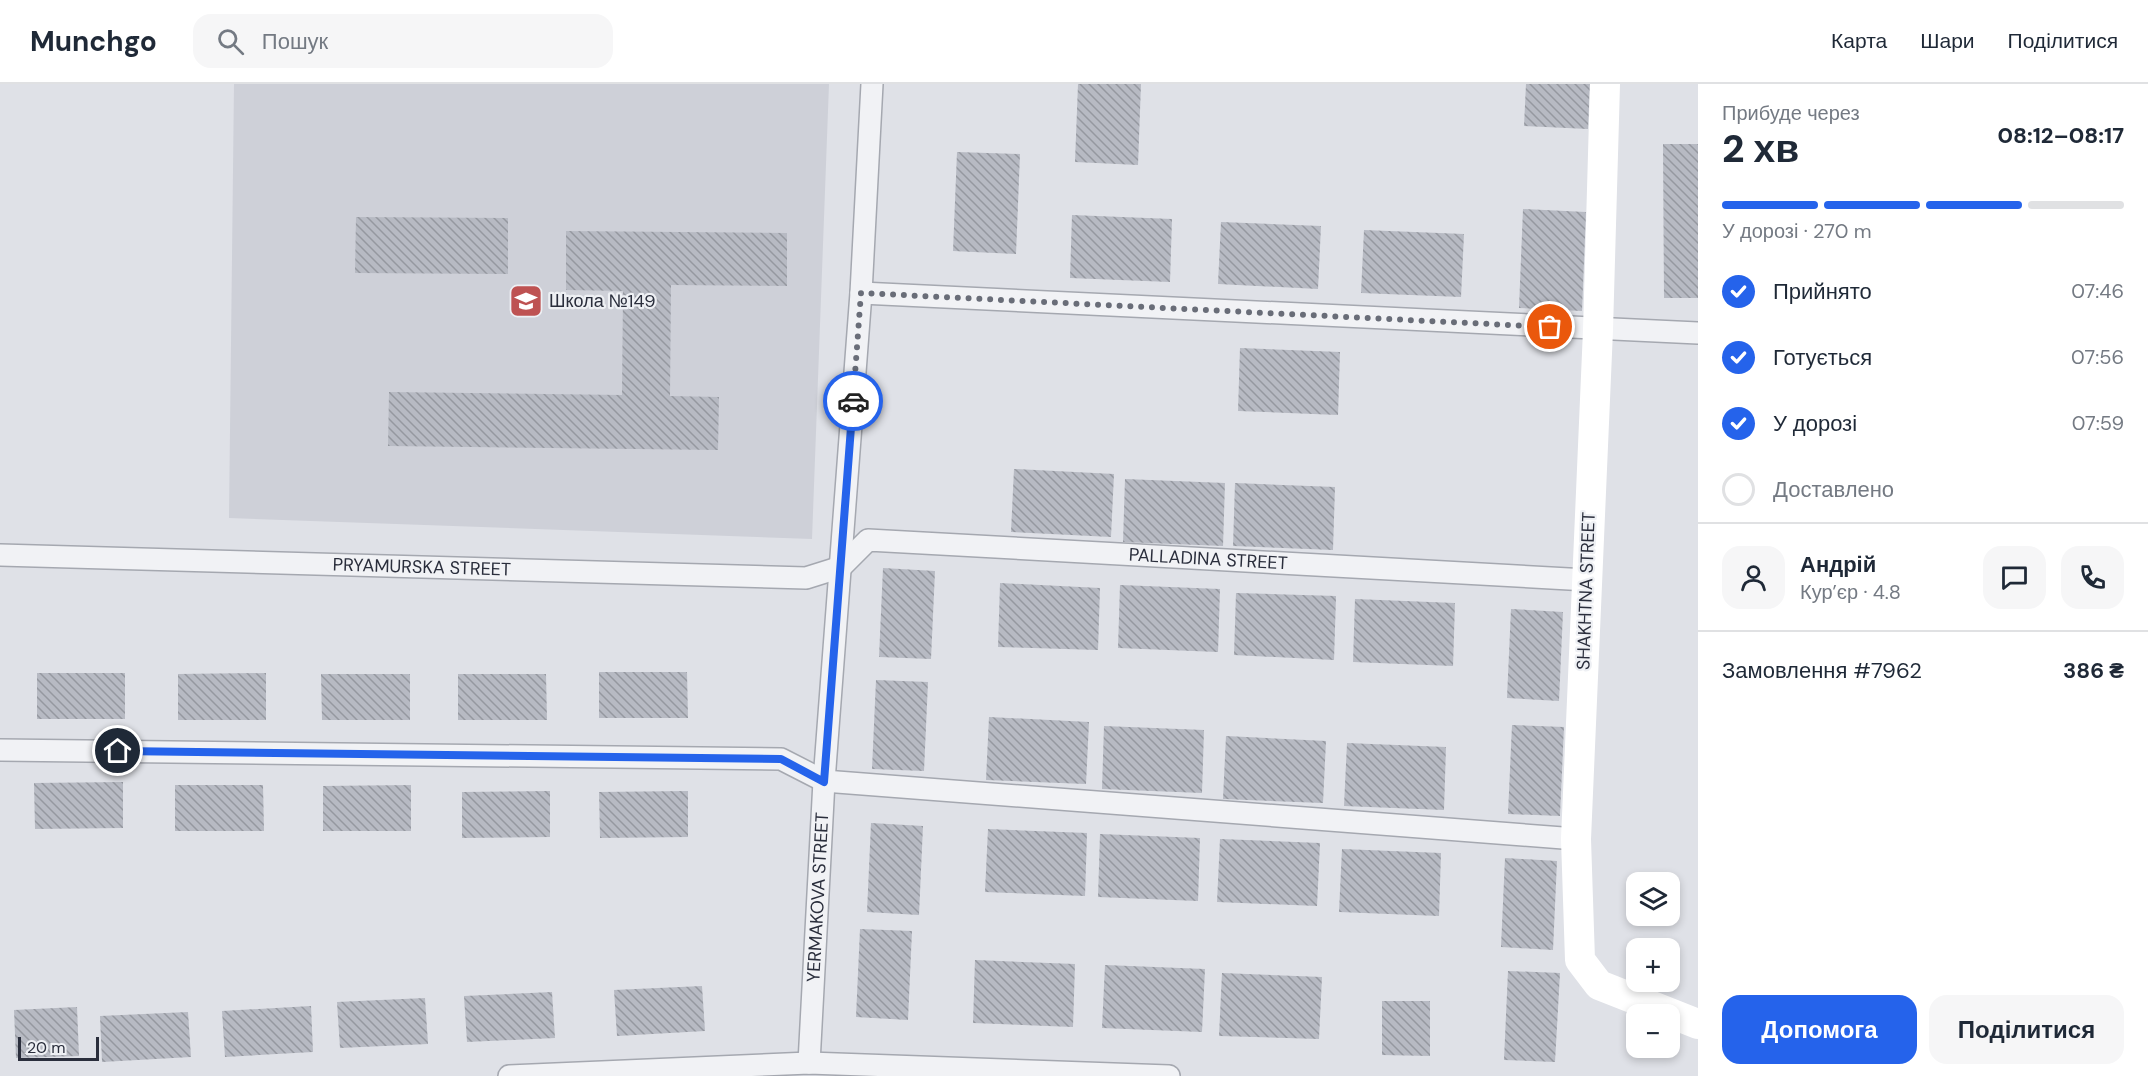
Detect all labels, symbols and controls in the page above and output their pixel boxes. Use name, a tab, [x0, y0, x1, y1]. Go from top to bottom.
search box	[193, 14, 613, 68]
text: Munchgo	[30, 23, 157, 60]
icon: search	[214, 25, 247, 58]
text: Пошук	[262, 27, 328, 56]
text: Карта	[1831, 27, 1887, 55]
text: Шари	[1920, 27, 1975, 55]
text: Поділитися	[2008, 27, 2118, 55]
text: Прибуде через	[1722, 100, 1860, 126]
text: 08:12–08:17	[1997, 121, 2124, 150]
text: 2 хв	[1722, 123, 1799, 174]
text: У дорозі · 270 m	[1722, 218, 1871, 244]
icon: check	[1722, 275, 1755, 308]
text: Прийнято	[1773, 277, 1872, 306]
text: 07:46	[2071, 278, 2124, 304]
school or university icon: Школа №149	[508, 283, 544, 319]
place label: Школа №149	[549, 289, 656, 313]
pin	[1524, 301, 1575, 352]
icon: bag	[1533, 310, 1566, 343]
icon: check	[1722, 341, 1755, 374]
text: Готується	[1773, 343, 1872, 372]
text: 07:56	[2071, 344, 2124, 370]
courier	[823, 371, 883, 431]
icon: car	[837, 385, 870, 418]
icon: check	[1722, 407, 1755, 440]
text: У дорозі	[1773, 409, 1857, 438]
text: 07:59	[2072, 410, 2124, 436]
text: Доставлено	[1773, 475, 1894, 504]
street label: SHAKHTNA STREET	[1571, 512, 1601, 670]
street label: PALLADINA STREET	[1128, 543, 1288, 575]
button: person	[1722, 546, 1785, 609]
button: chat	[1983, 546, 2046, 609]
button: phone	[2061, 546, 2124, 609]
text: Андрій	[1800, 550, 1876, 579]
street label: PRYAMURSKA STREET	[332, 552, 511, 582]
text: Кур’єр · 4.8	[1800, 579, 1901, 605]
text: Замовлення #7962	[1722, 656, 1922, 685]
text: 386 ₴	[2063, 656, 2124, 685]
pin	[92, 725, 143, 776]
icon: home	[101, 734, 134, 767]
street label: YERMAKOVA STREET	[801, 812, 834, 983]
map controls	[1626, 872, 1680, 1058]
button: layers	[1626, 872, 1680, 926]
button: +	[1626, 938, 1680, 992]
button: Допомога	[1722, 995, 1917, 1064]
button: Поділитися	[1929, 995, 2124, 1064]
button: −	[1626, 1004, 1680, 1058]
scale bar	[18, 1034, 99, 1062]
text: 20 m	[27, 1037, 66, 1058]

